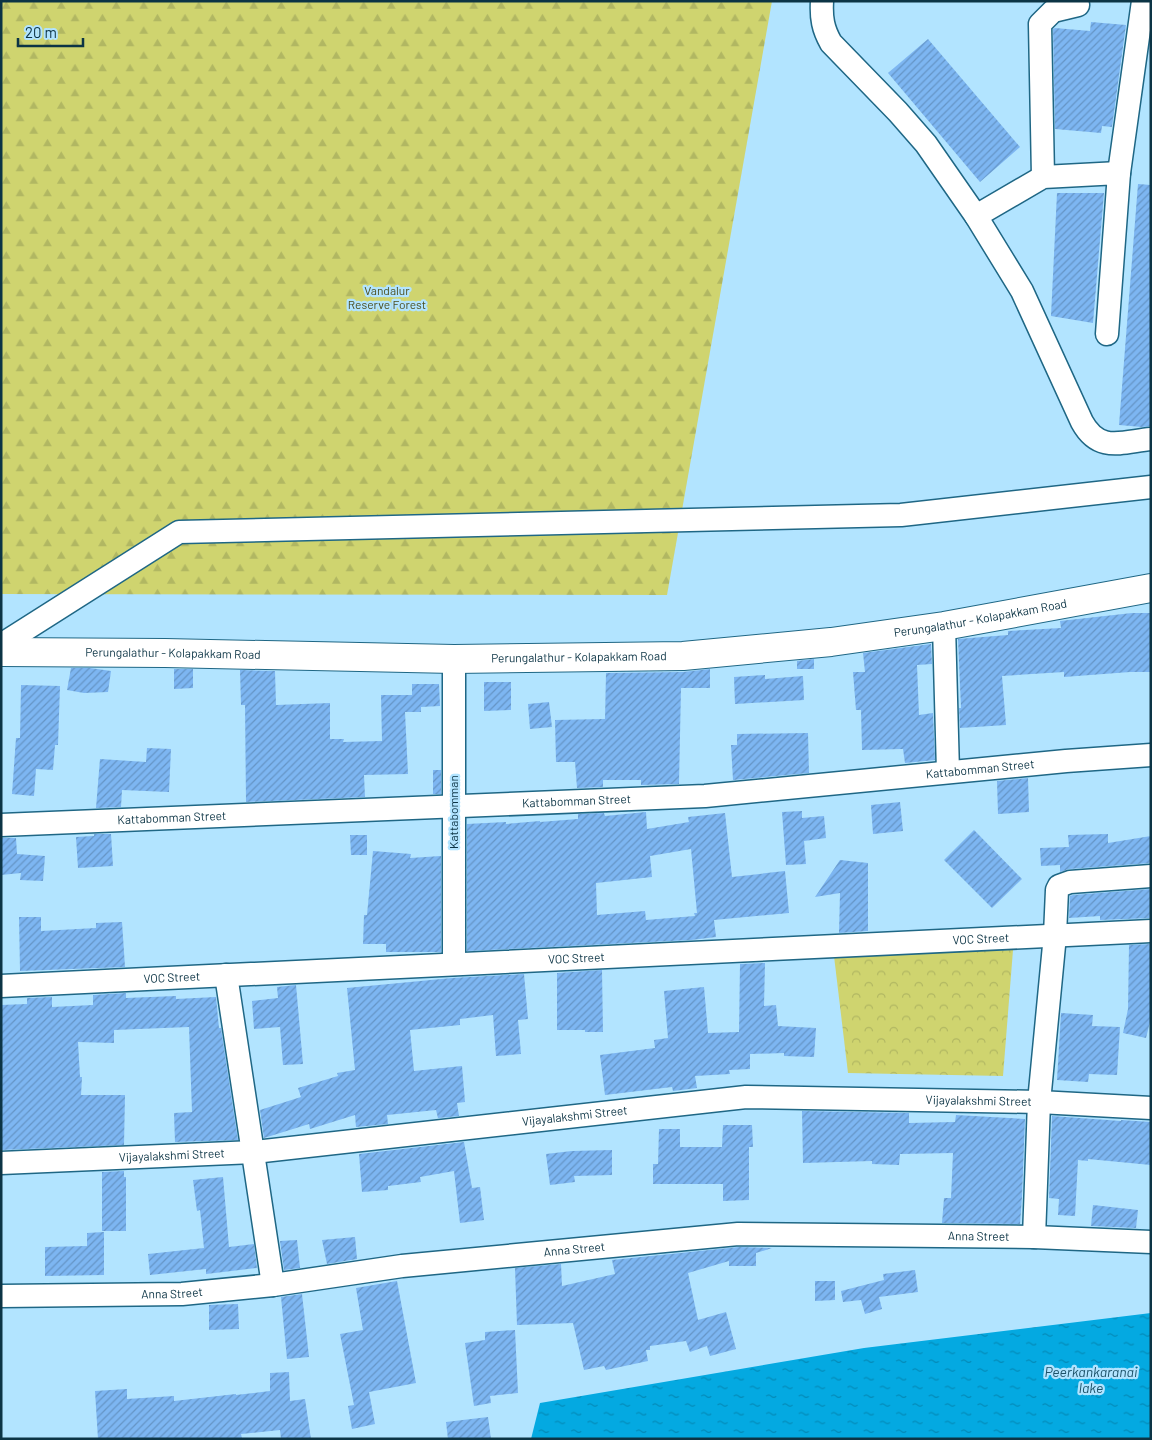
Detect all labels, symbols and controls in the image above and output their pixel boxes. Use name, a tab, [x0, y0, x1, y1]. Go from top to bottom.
scale bar	[18, 15, 82, 47]
text: 20 m	[25, 23, 57, 41]
park label: Vandalur Reserve Forest	[348, 283, 426, 311]
street label: Perungalathur - Kolapakkam Road	[893, 596, 1068, 639]
street label: Perungalathur - Kolapakkam Road	[85, 645, 261, 661]
street label: Perungalathur - Kolapakkam Road	[491, 648, 667, 665]
street label: Kattabomman Street	[925, 756, 1035, 781]
street label: Kattabomman	[446, 775, 460, 849]
street label: Kattabomman Street	[522, 791, 631, 810]
street label: Kattabomman Street	[117, 808, 227, 826]
street label: VOC Street	[952, 930, 1010, 946]
street label: VOC Street	[548, 949, 605, 966]
street label: VOC Street	[143, 968, 200, 985]
street label: Vijayalakshmi Street	[926, 1092, 1032, 1108]
street label: Vijayalakshmi Street	[521, 1102, 628, 1128]
street label: Vijayalakshmi Street	[119, 1145, 225, 1164]
street label: Anna Street	[948, 1228, 1009, 1243]
street label: Anna Street	[543, 1239, 606, 1258]
street label: Anna Street	[141, 1284, 203, 1300]
water label: Peerkankaranai lake	[1045, 1363, 1138, 1396]

